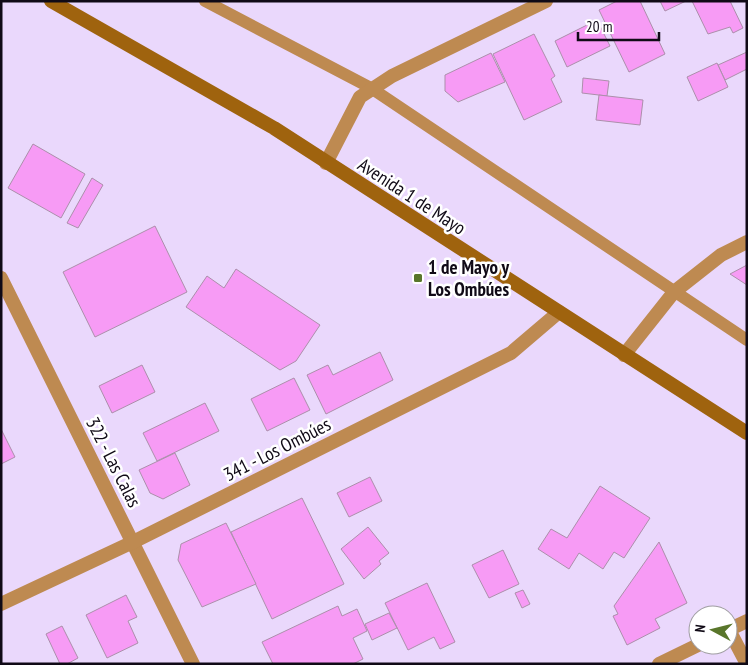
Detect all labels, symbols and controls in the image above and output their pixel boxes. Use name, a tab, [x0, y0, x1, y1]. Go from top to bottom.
scale bar	[578, 10, 659, 42]
text: 20 m	[586, 17, 612, 36]
street label: Avenida 1 de Mayo	[354, 152, 470, 240]
place label: 1 de Mayo y Los Ombúes	[428, 255, 509, 301]
marker: 1 de Mayo y Los Ombúes	[412, 272, 424, 284]
street label: 341 - Los Ombúes	[219, 412, 335, 486]
street label: 322 - Las Calas	[81, 413, 147, 511]
north arrow	[688, 605, 738, 655]
text: N	[691, 624, 709, 633]

